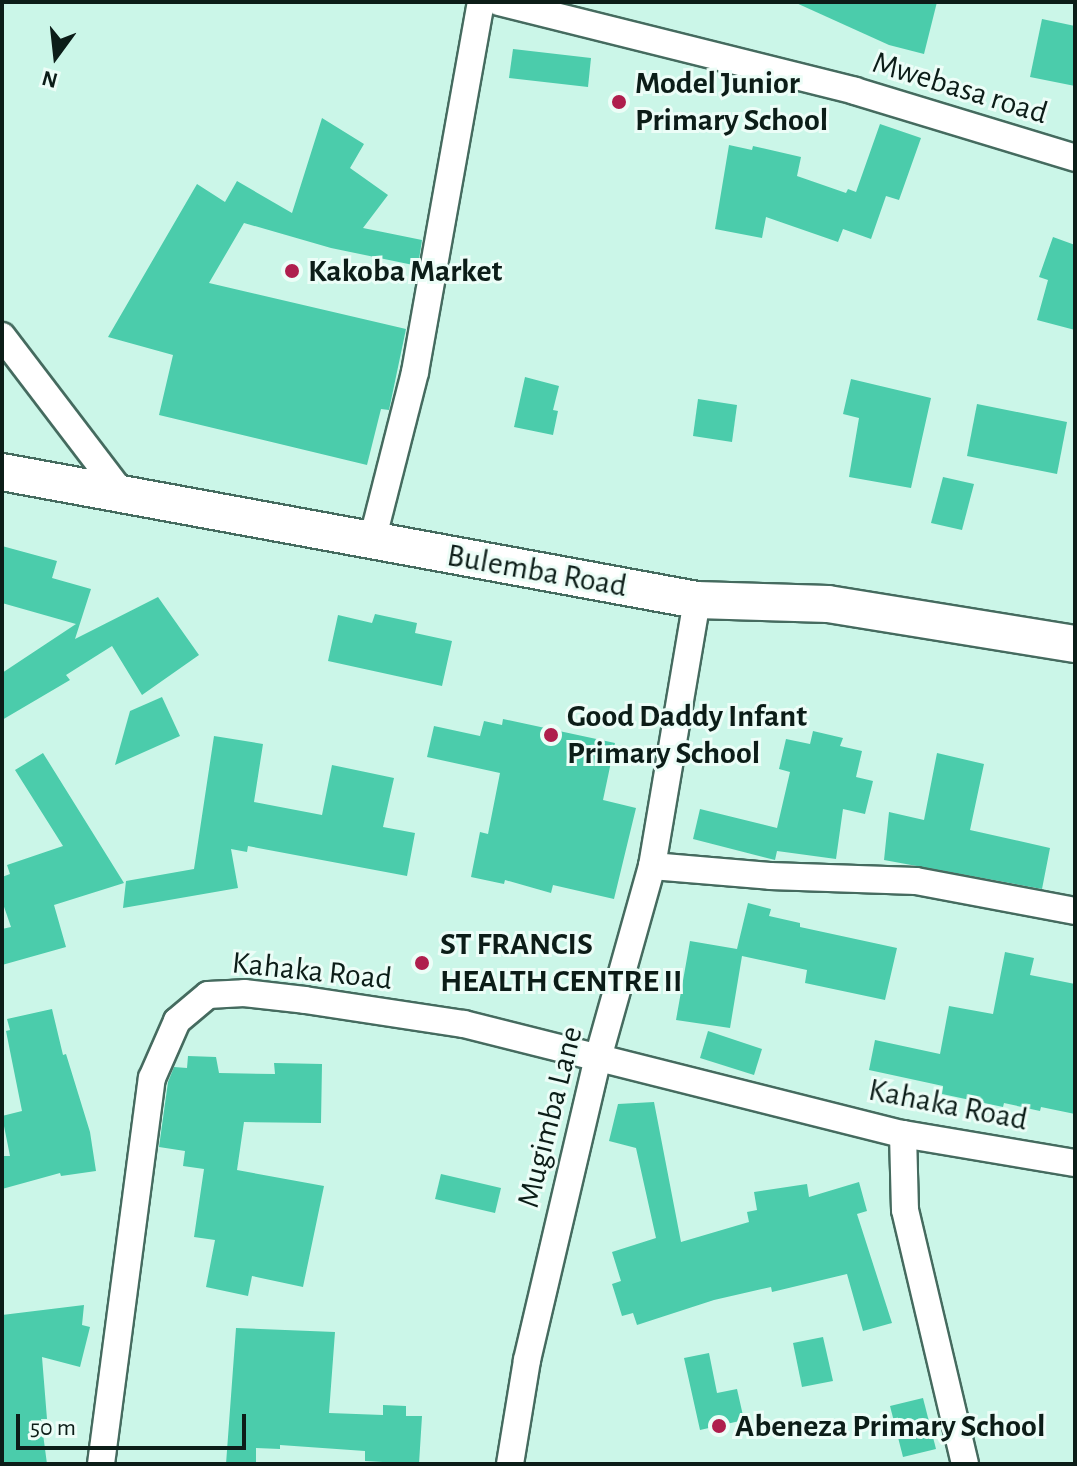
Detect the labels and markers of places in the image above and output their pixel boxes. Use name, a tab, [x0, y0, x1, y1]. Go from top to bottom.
place label: Model Junior Primary School	[635, 65, 828, 140]
marker: Model Junior Primary School	[610, 93, 628, 111]
place label: Kakoba Market	[308, 252, 502, 290]
marker: Kakoba Market	[283, 262, 301, 280]
place label: Good Daddy Infant Primary School	[567, 698, 807, 773]
marker: Good Daddy Infant Primary School	[542, 726, 560, 744]
place label: ST FRANCIS HEALTH CENTRE II	[440, 926, 682, 1001]
marker: ST FRANCIS HEALTH CENTRE II	[411, 952, 433, 974]
place label: Abeneza Primary School	[735, 1407, 1045, 1445]
marker: Abeneza Primary School	[710, 1417, 728, 1435]

